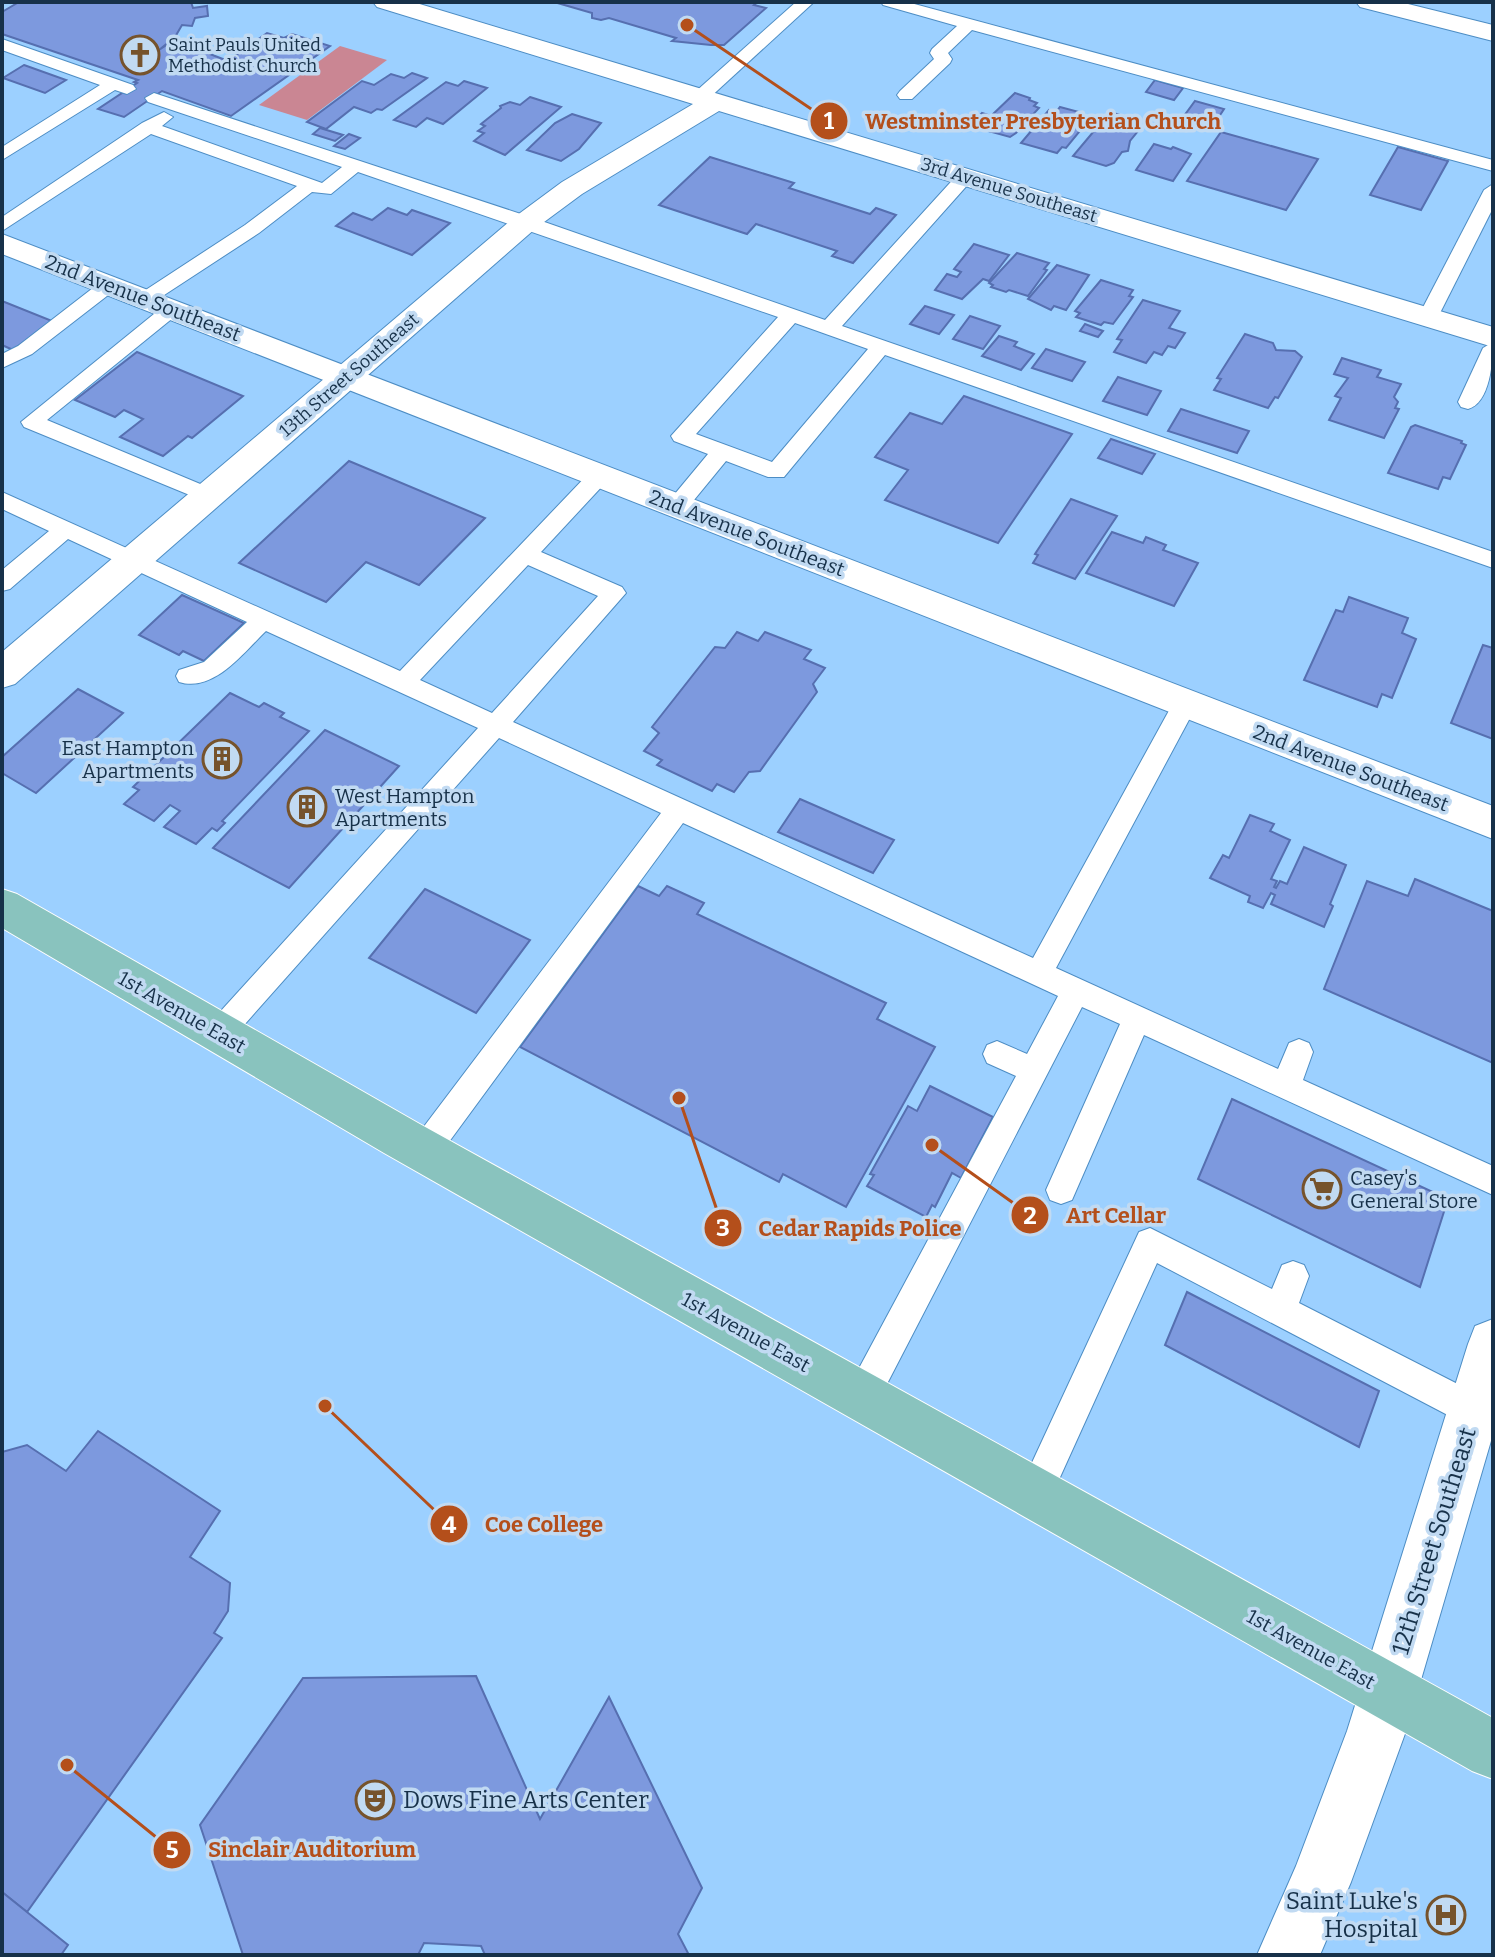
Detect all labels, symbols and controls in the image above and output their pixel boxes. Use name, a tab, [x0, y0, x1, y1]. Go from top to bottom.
church icon: Saint Pauls United Methodist Church	[119, 34, 161, 76]
place label: Saint Pauls United Methodist Church	[168, 34, 321, 77]
callout: Westminster Presbyterian Church	[809, 98, 1237, 144]
text: 1	[824, 107, 835, 135]
text: Westminster Presbyterian Church	[865, 108, 1221, 135]
street label: 3rd Avenue Southeast	[918, 153, 1100, 227]
street label: 2nd Avenue Southeast	[42, 250, 244, 346]
street label: 13th Street Southeast	[275, 308, 424, 441]
street label: 2nd Avenue Southeast	[646, 485, 848, 581]
street label: 2nd Avenue Southeast	[1250, 720, 1452, 816]
place label: East Hampton Apartments	[62, 736, 194, 783]
building icon: East Hampton Apartments	[201, 738, 243, 780]
place label: West Hampton Apartments	[335, 784, 475, 831]
building icon: West Hampton Apartments	[286, 786, 328, 828]
street label: 1st Avenue East	[114, 966, 250, 1058]
place label: Casey's General Store	[1350, 1166, 1478, 1213]
supermarket icon: Casey's General Store	[1301, 1168, 1343, 1210]
callout: Art Cellar	[1010, 1192, 1182, 1238]
text: 2	[1023, 1202, 1037, 1230]
text: Art Cellar	[1066, 1202, 1167, 1229]
callout: Cedar Rapids Police	[703, 1205, 978, 1251]
text: 3	[716, 1214, 730, 1242]
text: Cedar Rapids Police	[758, 1215, 962, 1242]
street label: 1st Avenue East	[678, 1287, 814, 1377]
street label: 12th Street Southeast	[1386, 1424, 1482, 1658]
callout: Coe College	[429, 1501, 619, 1547]
text: 4	[442, 1511, 457, 1539]
text: Coe College	[485, 1511, 603, 1538]
street label: 1st Avenue East	[1243, 1604, 1379, 1694]
theatre icon: Dows Fine Arts Center	[354, 1779, 396, 1821]
place label: Dows Fine Arts Center	[403, 1786, 649, 1814]
callout: Sinclair Auditorium	[152, 1827, 432, 1873]
text: 5	[165, 1836, 179, 1864]
text: Sinclair Auditorium	[208, 1836, 416, 1863]
place label: Saint Luke's Hospital	[1286, 1887, 1418, 1943]
hospital icon: Saint Luke's Hospital	[1425, 1894, 1467, 1936]

